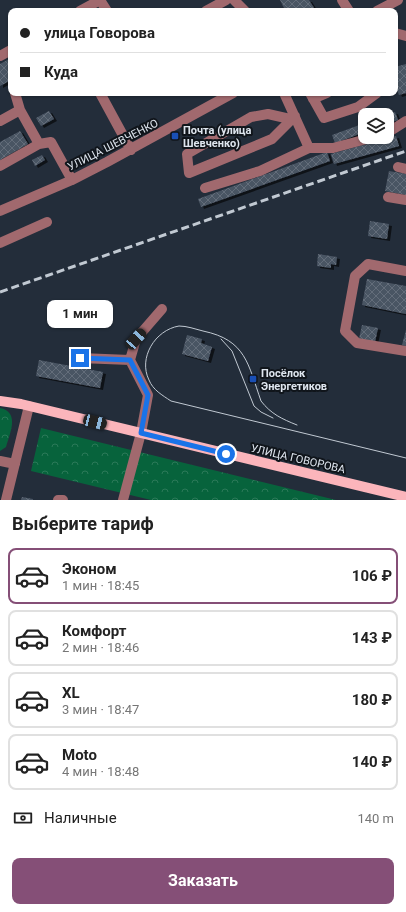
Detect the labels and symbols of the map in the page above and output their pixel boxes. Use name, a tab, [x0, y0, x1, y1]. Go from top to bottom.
street label: УЛИЦА ШЕВЧЕНКО	[66, 117, 160, 173]
place label: Почта (улица Шевченко)	[183, 124, 252, 150]
marker: Почта (улица Шевченко)	[170, 131, 180, 141]
callout: 1 мин	[47, 300, 113, 328]
car	[124, 326, 148, 352]
route end	[71, 349, 89, 367]
place label: Посёлок Энергетиков	[261, 367, 327, 393]
marker: Посёлок Энергетиков	[248, 374, 258, 384]
car	[82, 413, 108, 431]
street label: УЛИЦА ГОВОРОВА	[249, 442, 347, 476]
route start	[217, 445, 235, 463]

